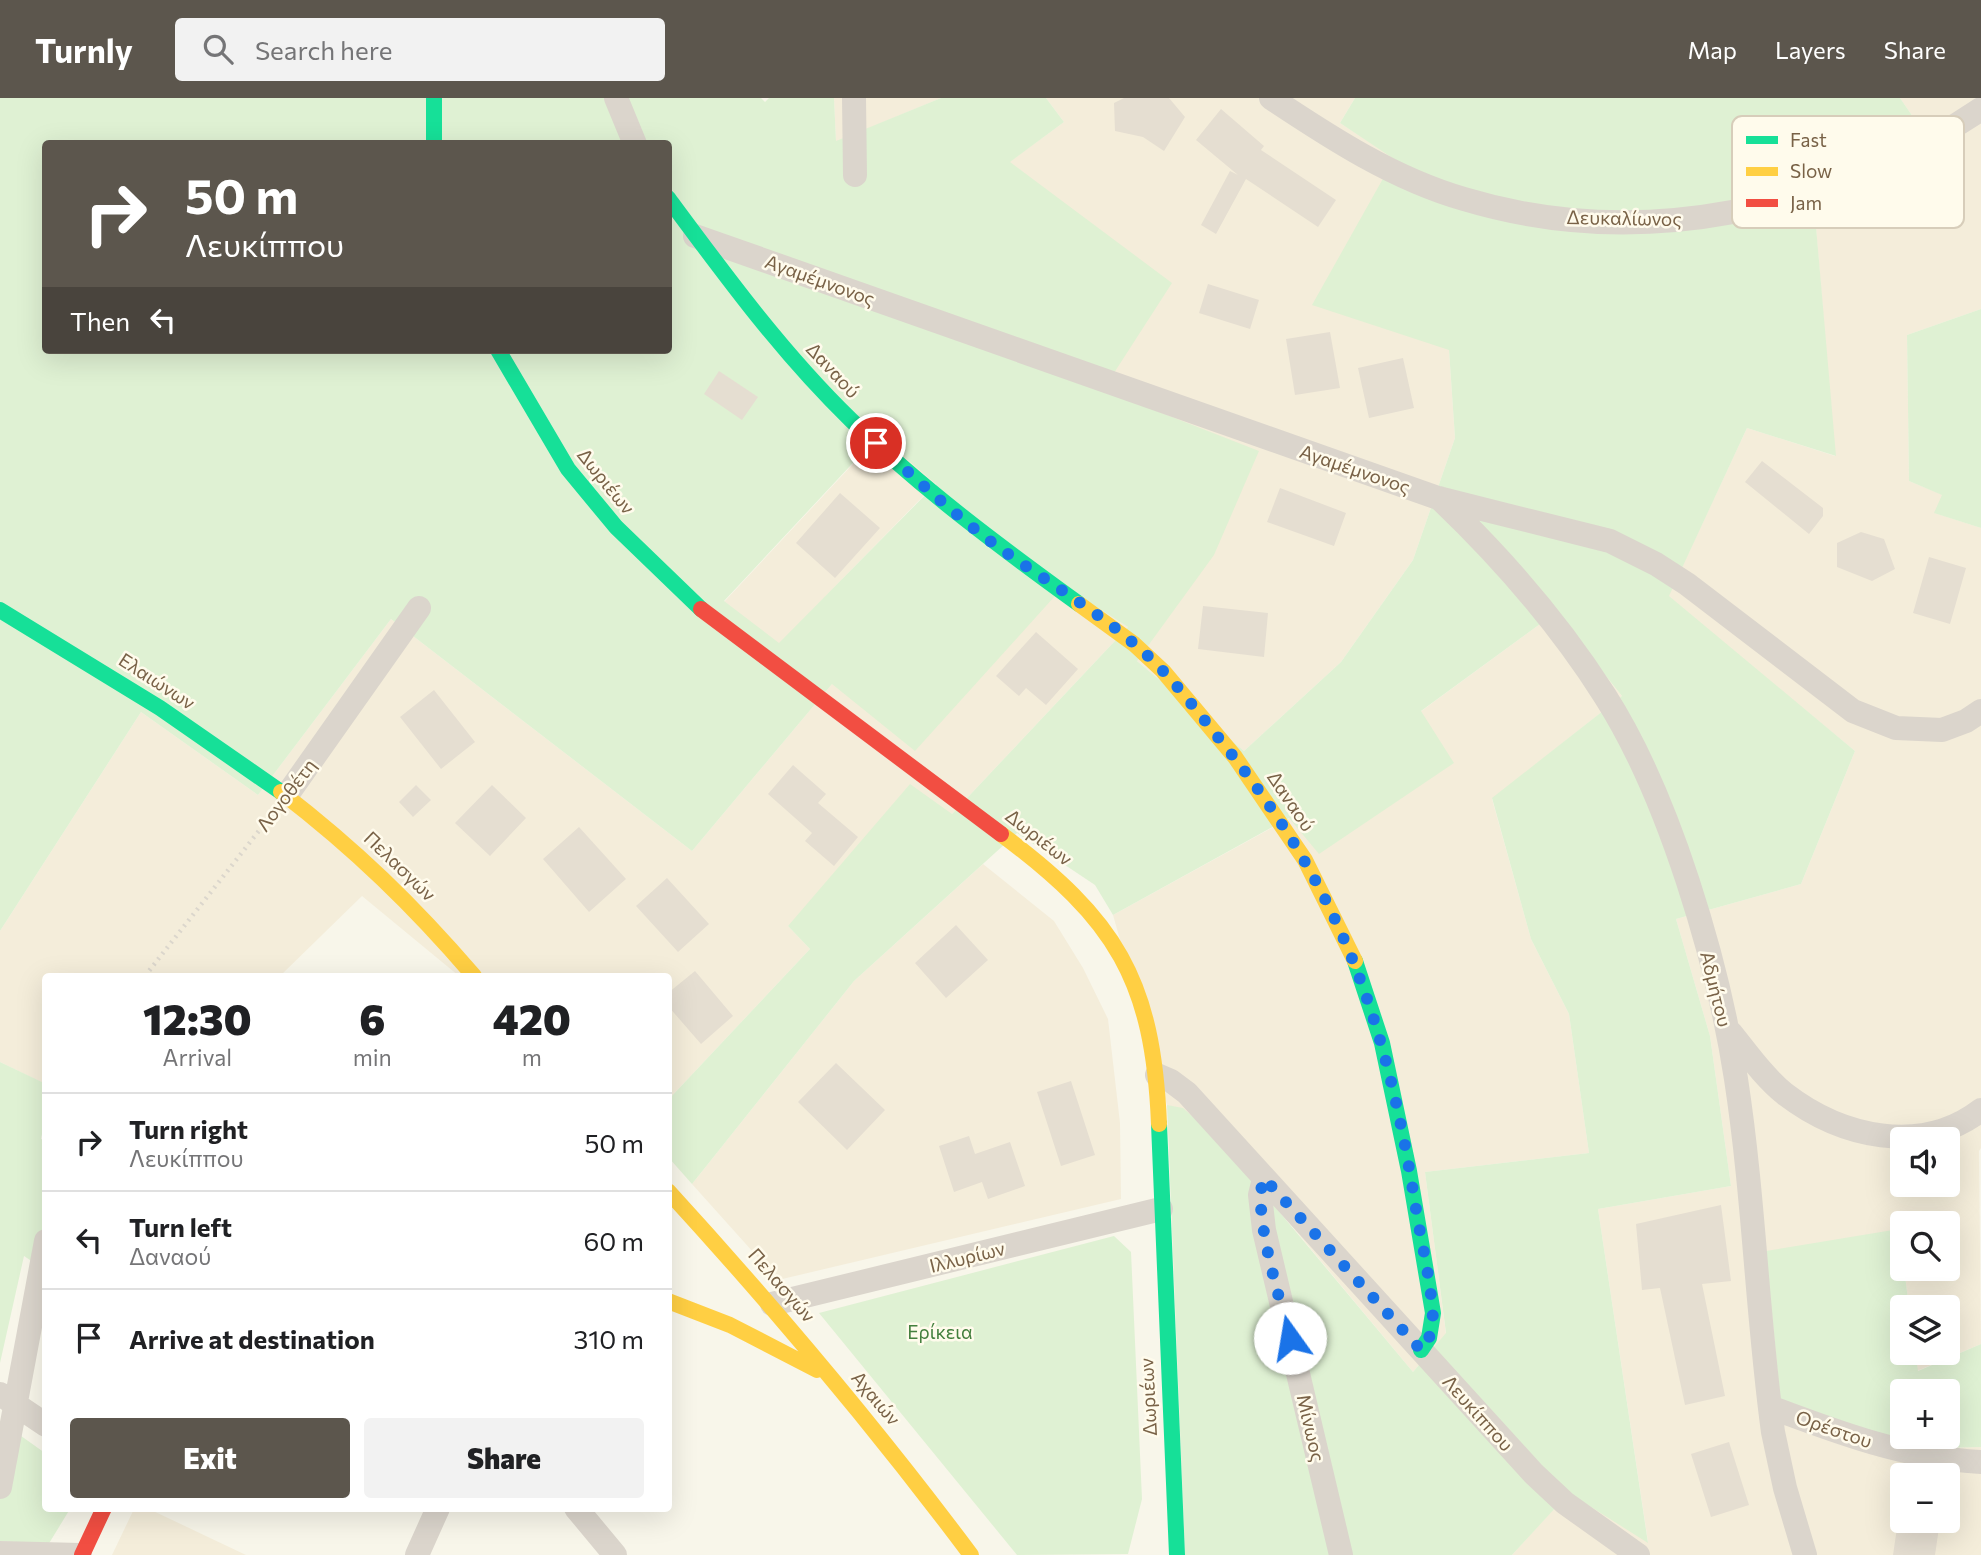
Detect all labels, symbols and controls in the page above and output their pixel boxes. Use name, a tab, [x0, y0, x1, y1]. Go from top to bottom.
search box	[175, 18, 665, 81]
text: Turnly	[35, 29, 133, 70]
icon: search	[199, 30, 237, 68]
text: Search here	[255, 34, 392, 65]
text: Map	[1688, 35, 1737, 64]
text: Layers	[1775, 35, 1846, 64]
text: Share	[1884, 35, 1946, 64]
legend	[1732, 116, 1964, 228]
text: Fast	[1790, 128, 1827, 151]
text: Slow	[1790, 159, 1832, 182]
text: 50 m	[185, 164, 298, 224]
icon: right	[70, 168, 161, 259]
text: Jam	[1790, 191, 1822, 214]
street label: Δευκαλίωνος	[1566, 205, 1682, 230]
text: Λευκίππου	[185, 224, 344, 264]
street label: Αγαμέμνονος	[762, 249, 878, 310]
icon: left	[144, 301, 182, 339]
text: Then	[70, 305, 130, 336]
street label: Δαναού	[802, 337, 865, 402]
pin	[846, 413, 906, 473]
icon: arrive	[857, 424, 895, 462]
street label: Αγαμέμνονος	[1297, 439, 1413, 498]
street label: Δωριέων	[573, 443, 640, 519]
street label: Ελαιώνων	[115, 647, 200, 714]
street label: Λογοθέτη	[251, 754, 320, 836]
street label: Δαναού	[1263, 766, 1320, 835]
street label: Δωριέων	[1001, 803, 1078, 870]
street label: Πελασγών	[360, 826, 441, 906]
street label: Αδμήτου	[1696, 949, 1737, 1029]
text: 12:30	[143, 992, 252, 1044]
text: 6	[359, 992, 385, 1044]
text: 420	[493, 992, 571, 1044]
text: Arrival	[163, 1043, 232, 1071]
text: min	[353, 1043, 392, 1071]
text: m	[522, 1043, 542, 1071]
text: Turn right	[129, 1113, 248, 1144]
icon: right	[70, 1123, 108, 1161]
text: 50 m	[584, 1127, 644, 1158]
map controls	[1890, 1127, 1960, 1533]
button: sound	[1890, 1127, 1960, 1197]
text: Λευκίππου	[129, 1144, 243, 1172]
text: Turn left	[129, 1211, 232, 1242]
button: search	[1890, 1211, 1960, 1281]
icon: left	[70, 1221, 108, 1259]
text: 60 m	[584, 1225, 644, 1256]
street label: Ιλλυρίων	[927, 1236, 1007, 1277]
text: Δαναού	[129, 1242, 211, 1270]
street label: Πελασγών	[744, 1243, 821, 1327]
button: layers	[1890, 1295, 1960, 1365]
position arrow	[1253, 1301, 1327, 1375]
icon: arrive	[70, 1319, 108, 1357]
park label: Ερίκεια	[907, 1320, 973, 1343]
text: Arrive at destination	[129, 1323, 375, 1354]
text: 310 m	[573, 1323, 644, 1354]
street label: Δωριέων	[1134, 1357, 1161, 1437]
street label: Αχαιών	[847, 1366, 906, 1430]
street label: Λευκίππου	[1438, 1370, 1519, 1455]
button: +	[1890, 1379, 1960, 1449]
street label: Μίνωος	[1293, 1392, 1330, 1464]
street label: Ορέστου	[1793, 1405, 1875, 1452]
button: Exit	[70, 1418, 350, 1498]
button: Share	[364, 1418, 644, 1498]
button: −	[1890, 1463, 1960, 1533]

